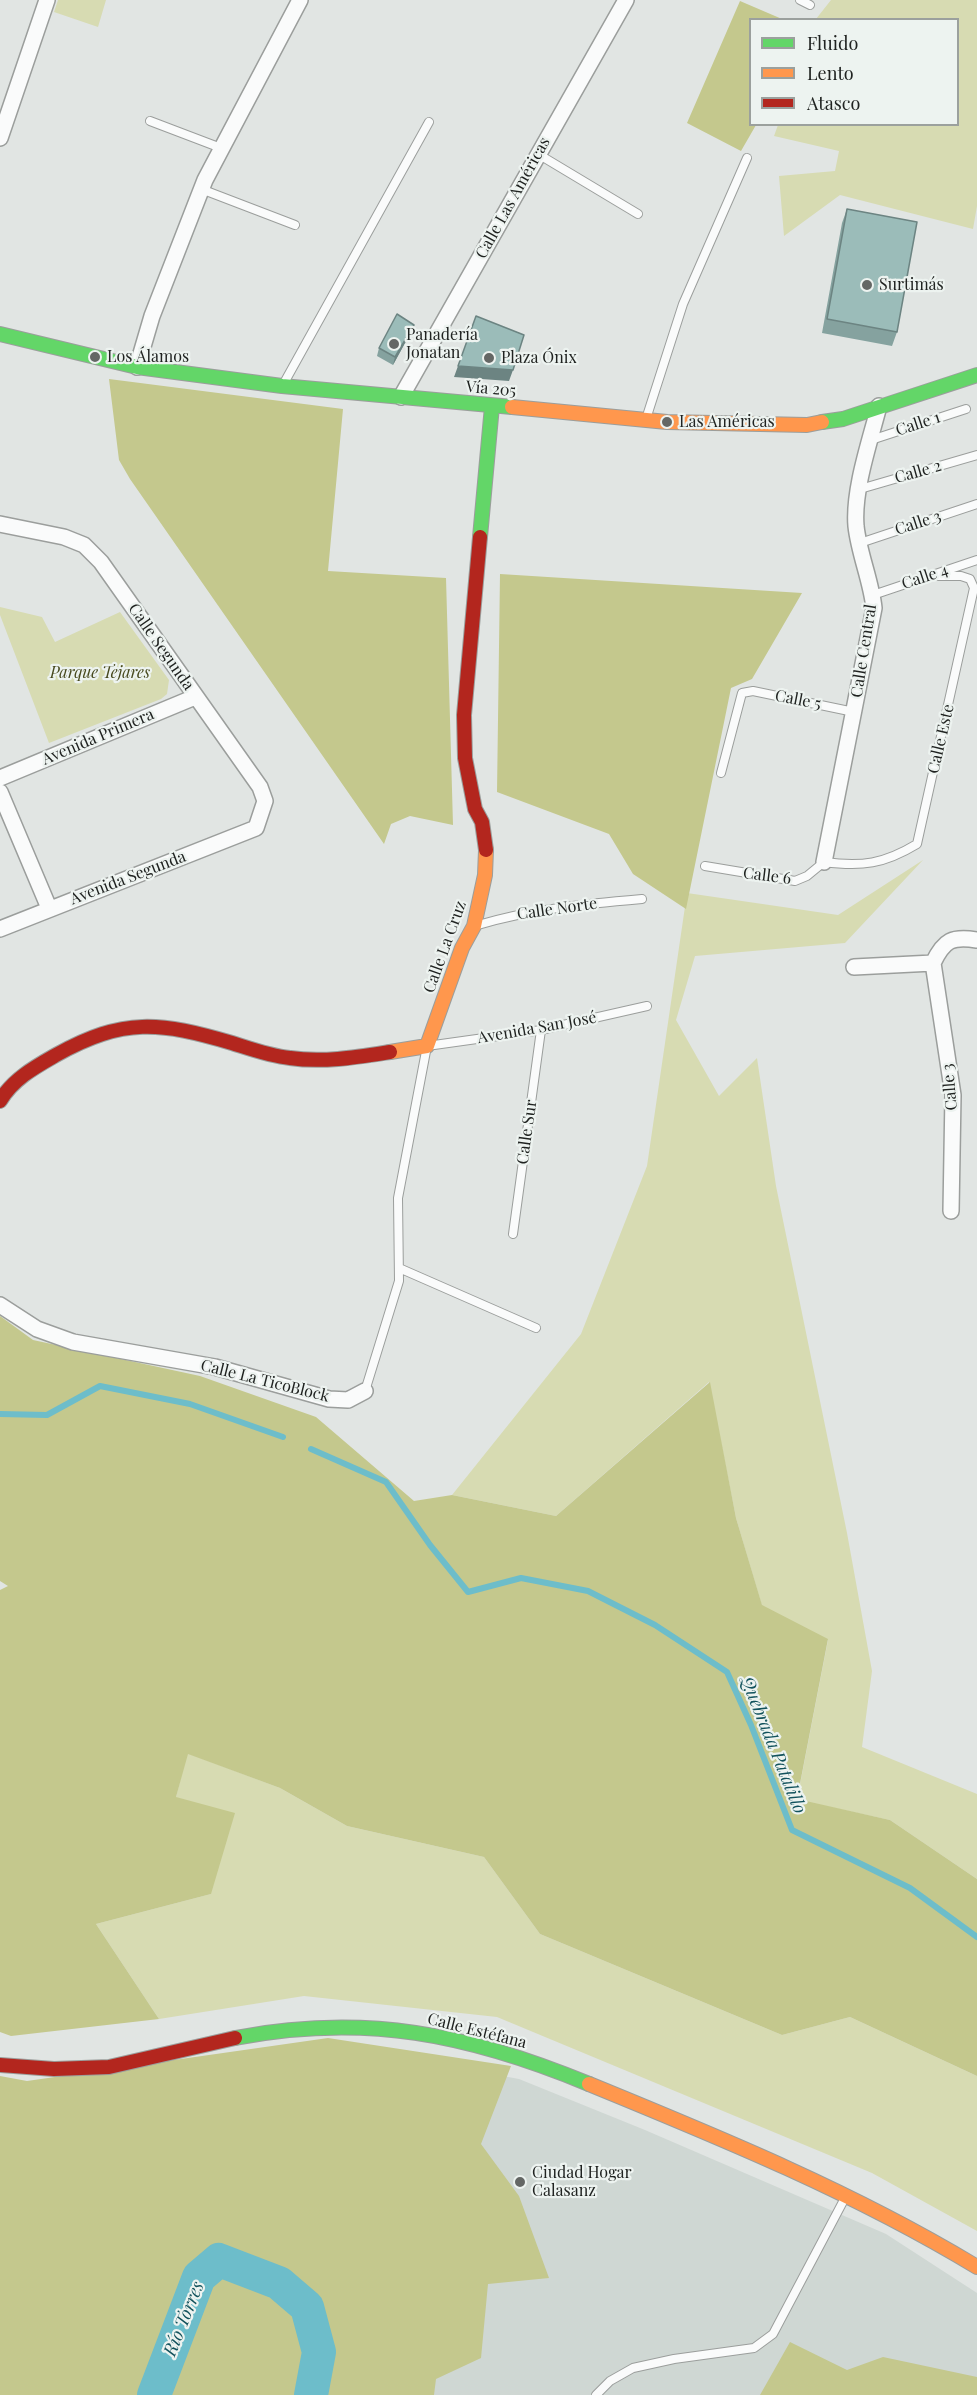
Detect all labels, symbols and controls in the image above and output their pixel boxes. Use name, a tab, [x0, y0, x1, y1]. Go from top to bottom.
legend	[749, 18, 959, 126]
text: Fluido	[807, 31, 858, 55]
text: Lento	[807, 61, 854, 85]
text: Atasco	[807, 91, 860, 115]
street label: Calle Las Américas	[472, 134, 554, 262]
place label: Surtimás	[879, 275, 944, 295]
marker: Surtimás	[860, 278, 874, 292]
place label: Panadería Jonatan	[406, 325, 478, 363]
marker: Panadería Jonatan	[387, 337, 401, 351]
place label: Los Álamos	[107, 347, 189, 367]
place label: Plaza Ónix	[501, 348, 577, 368]
marker: Los Álamos	[88, 350, 102, 364]
marker: Plaza Ónix	[482, 351, 496, 365]
street label: Vía 205	[465, 377, 517, 401]
street label: Calle 1	[893, 408, 943, 440]
place label: Las Américas	[679, 412, 775, 432]
marker: Las Américas	[660, 415, 674, 429]
street label: Calle 2	[892, 456, 944, 488]
street label: Calle 3	[893, 507, 943, 539]
street label: Calle 4	[899, 560, 951, 594]
street label: Calle Segunda	[124, 600, 198, 694]
street label: Calle Central	[847, 603, 881, 699]
park label: Parque Tejares	[50, 663, 150, 683]
street label: Calle 5	[773, 686, 823, 714]
street label: Calle Este	[924, 702, 958, 776]
street label: Avenida Primera	[39, 705, 157, 769]
street label: Avenida Segunda	[67, 847, 189, 909]
street label: Calle 6	[742, 864, 792, 888]
street label: Calle Norte	[516, 894, 598, 924]
street label: Calle La Cruz	[419, 898, 471, 996]
street label: Avenida San José	[476, 1008, 598, 1048]
street label: Calle 3	[938, 1063, 962, 1111]
street label: Calle Sur	[513, 1098, 541, 1166]
street label: Calle La TicoBlock	[199, 1356, 331, 1406]
water label: Quebrada Patalillo	[736, 1673, 810, 1817]
street label: Calle Estéfana	[425, 2009, 529, 2053]
place label: Ciudad Hogar Calasanz	[532, 2163, 632, 2201]
marker: Ciudad Hogar Calasanz	[513, 2175, 527, 2189]
water label: Río Torres	[159, 2278, 209, 2360]

